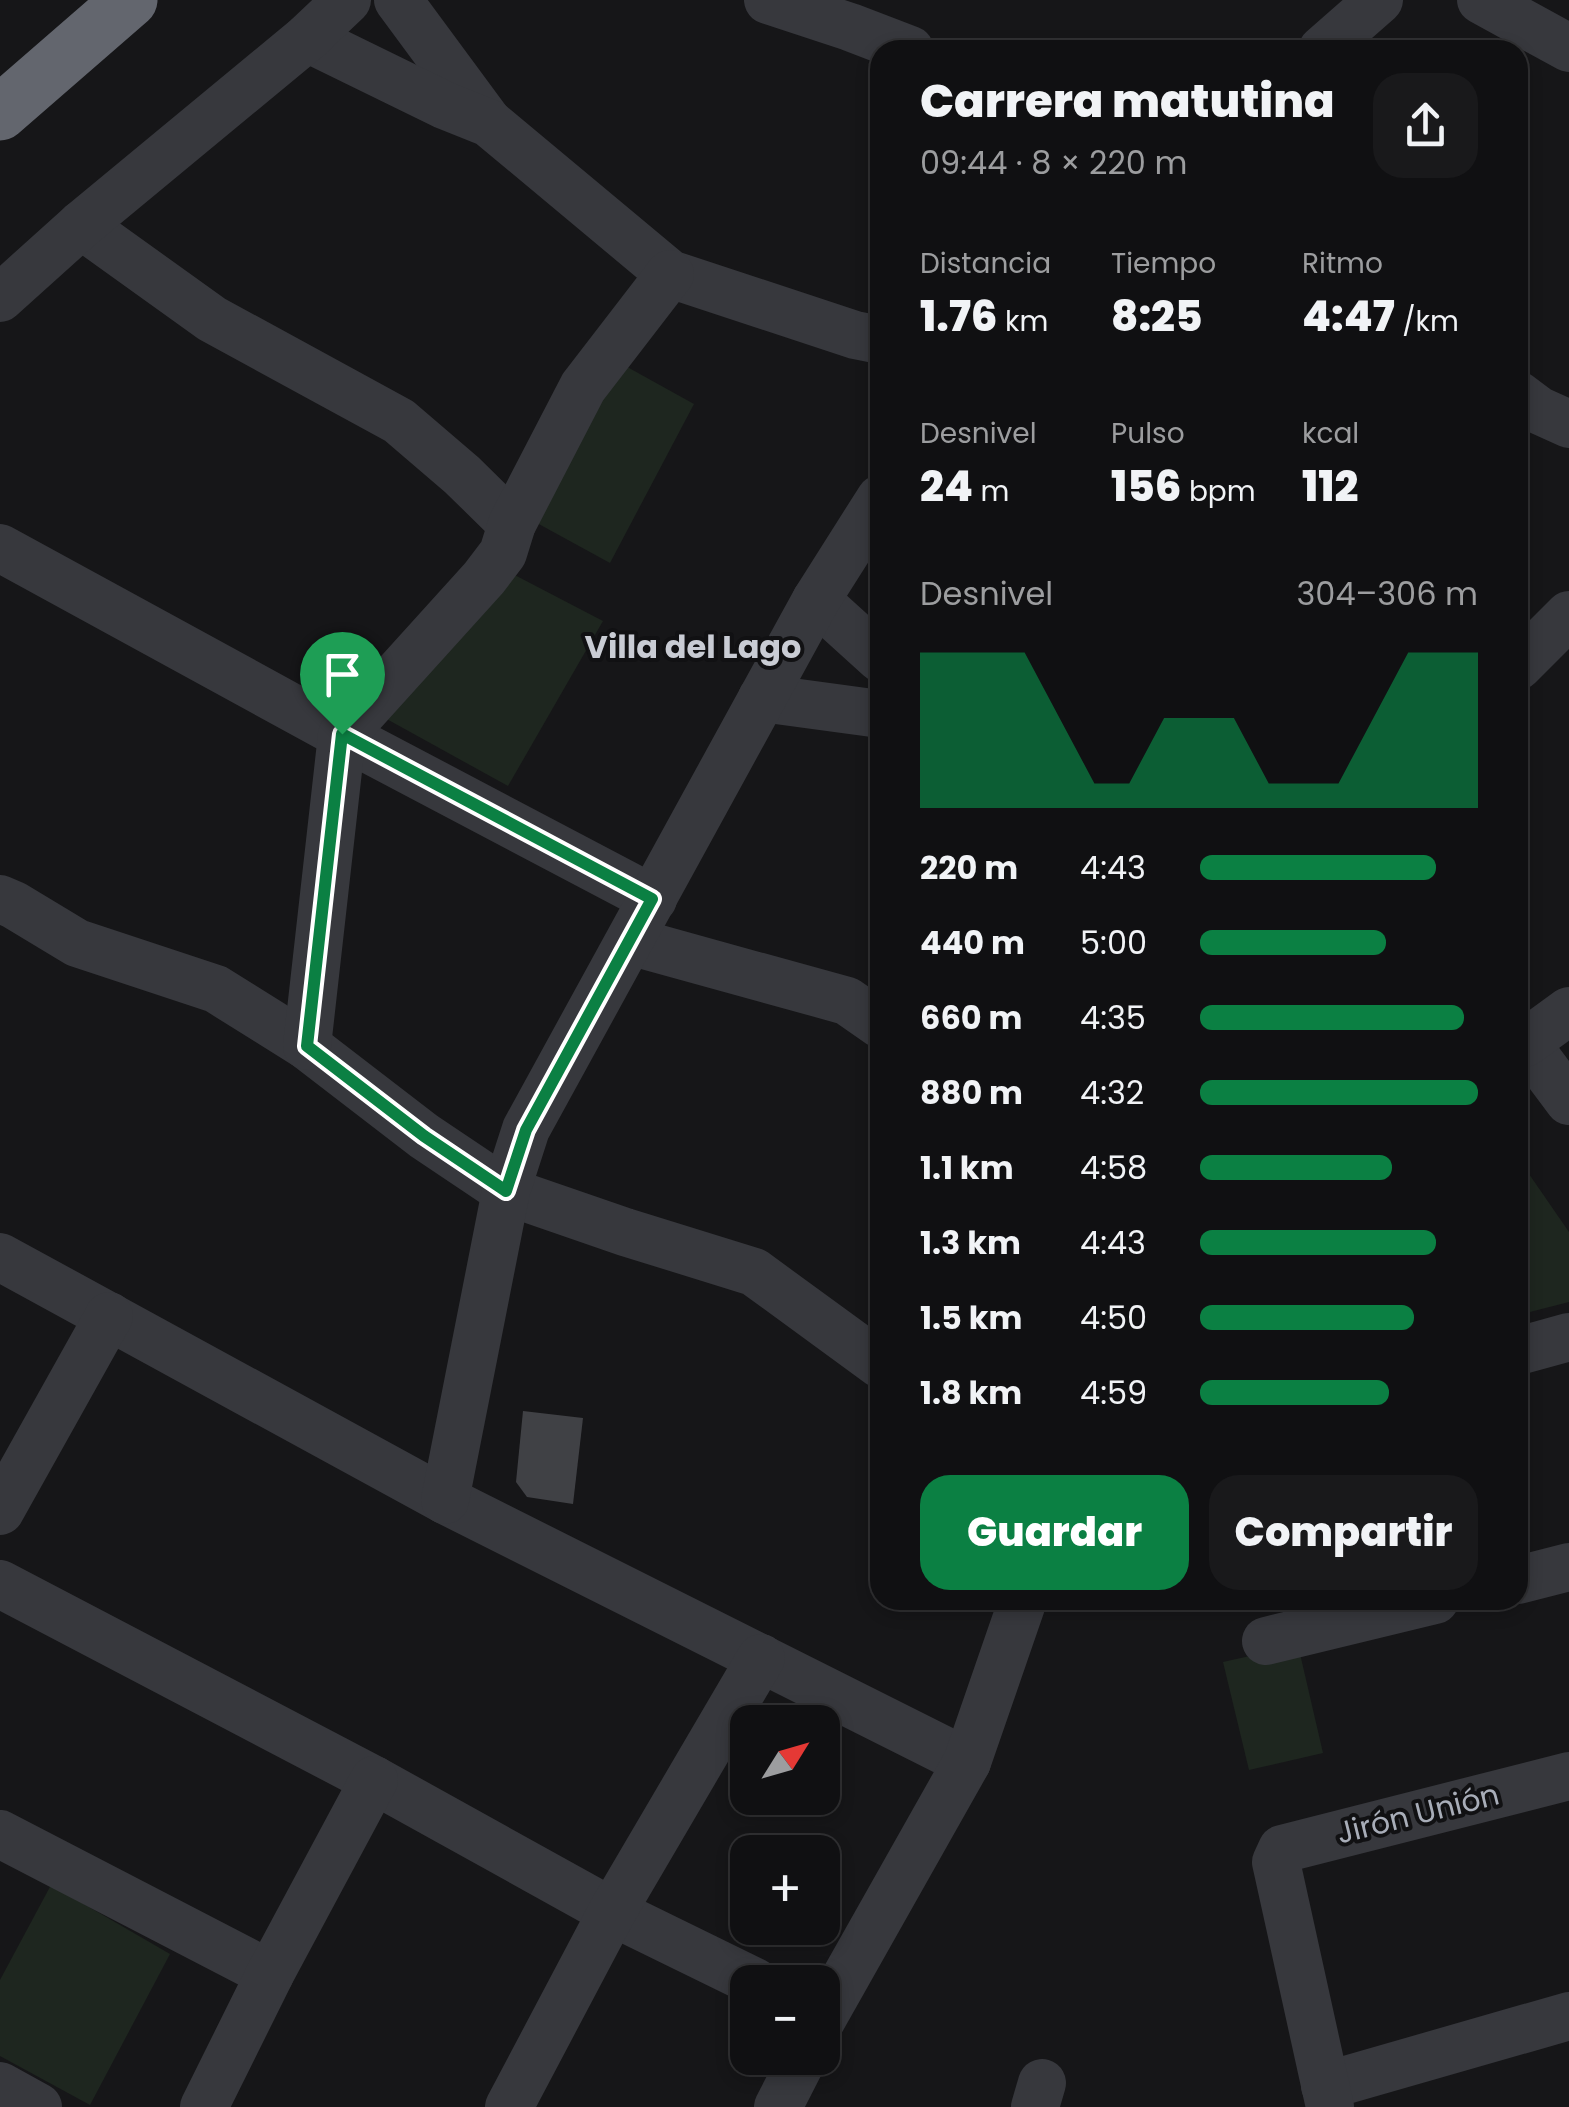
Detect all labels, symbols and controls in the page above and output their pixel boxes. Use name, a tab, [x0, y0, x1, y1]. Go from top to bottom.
text: Carrera matutina	[920, 70, 1335, 133]
button: share	[1373, 73, 1478, 178]
text: 09:44 · 8 × 220 m	[920, 140, 1187, 185]
text: Distancia	[920, 244, 1051, 283]
text: Tiempo	[1111, 244, 1216, 283]
text: Ritmo	[1302, 244, 1383, 283]
text: 1.76	[920, 287, 998, 346]
text: 8:25	[1111, 287, 1203, 346]
text: 4:47	[1302, 287, 1395, 346]
text: km	[998, 302, 1048, 341]
text: /km	[1395, 302, 1459, 341]
text: Desnivel	[920, 414, 1037, 453]
text: Pulso	[1111, 414, 1185, 453]
text: kcal	[1302, 414, 1359, 453]
text: 24	[920, 457, 973, 516]
text: 156	[1111, 457, 1181, 516]
text: 112	[1302, 457, 1358, 516]
text: m	[973, 472, 1009, 511]
text: bpm	[1181, 472, 1256, 511]
text: Desnivel	[920, 571, 1053, 616]
text: 304–306 m	[1296, 571, 1478, 616]
district label: Villa del Lago	[585, 624, 801, 669]
pin	[300, 632, 385, 735]
icon: arrive	[315, 647, 370, 702]
text: 220 m	[920, 845, 1018, 890]
text: 4:43	[1080, 845, 1146, 890]
text: 440 m	[920, 920, 1025, 965]
text: 5:00	[1080, 920, 1147, 965]
text: 660 m	[920, 995, 1022, 1040]
text: 4:35	[1080, 995, 1146, 1040]
text: 880 m	[920, 1070, 1023, 1115]
text: 4:32	[1080, 1070, 1144, 1115]
text: 1.1 km	[920, 1145, 1014, 1190]
text: 4:58	[1080, 1145, 1147, 1190]
text: 1.3 km	[920, 1220, 1021, 1265]
text: 4:43	[1080, 1220, 1146, 1265]
text: 1.5 km	[920, 1295, 1022, 1340]
text: 4:50	[1080, 1295, 1147, 1340]
text: 1.8 km	[920, 1370, 1022, 1415]
text: 4:59	[1080, 1370, 1147, 1415]
button: Guardar	[920, 1475, 1189, 1590]
button: Compartir	[1209, 1475, 1478, 1590]
north arrow	[730, 1705, 840, 1815]
map controls	[730, 1705, 840, 2075]
street label: Jirón Unión	[1332, 1773, 1504, 1854]
button: +	[730, 1835, 840, 1945]
button: −	[730, 1965, 840, 2075]

